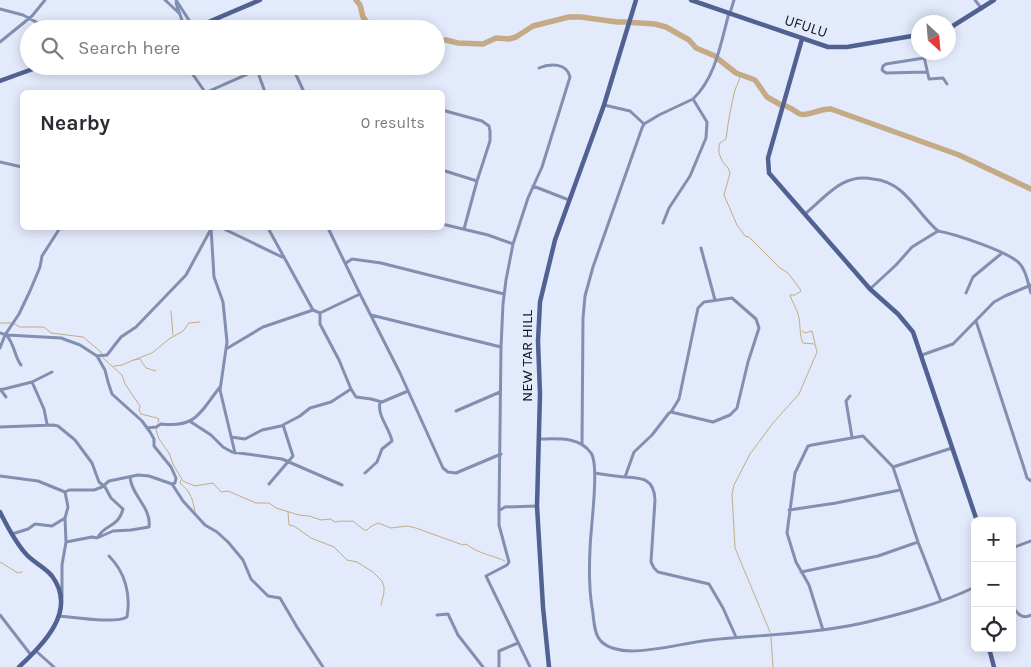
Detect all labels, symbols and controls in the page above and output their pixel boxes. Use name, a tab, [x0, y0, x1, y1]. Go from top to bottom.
street label: UFULU	[782, 11, 830, 41]
north arrow	[911, 15, 956, 60]
search box	[20, 20, 445, 75]
icon: search	[38, 34, 66, 62]
text: Search here	[78, 37, 180, 59]
text: Nearby	[40, 111, 110, 135]
text: 0 results	[361, 113, 425, 132]
street label: NEW TAR HILL	[518, 310, 536, 402]
map controls	[971, 517, 1016, 652]
button: +	[971, 517, 1016, 562]
button: −	[971, 562, 1016, 607]
button: locate	[971, 607, 1016, 652]

